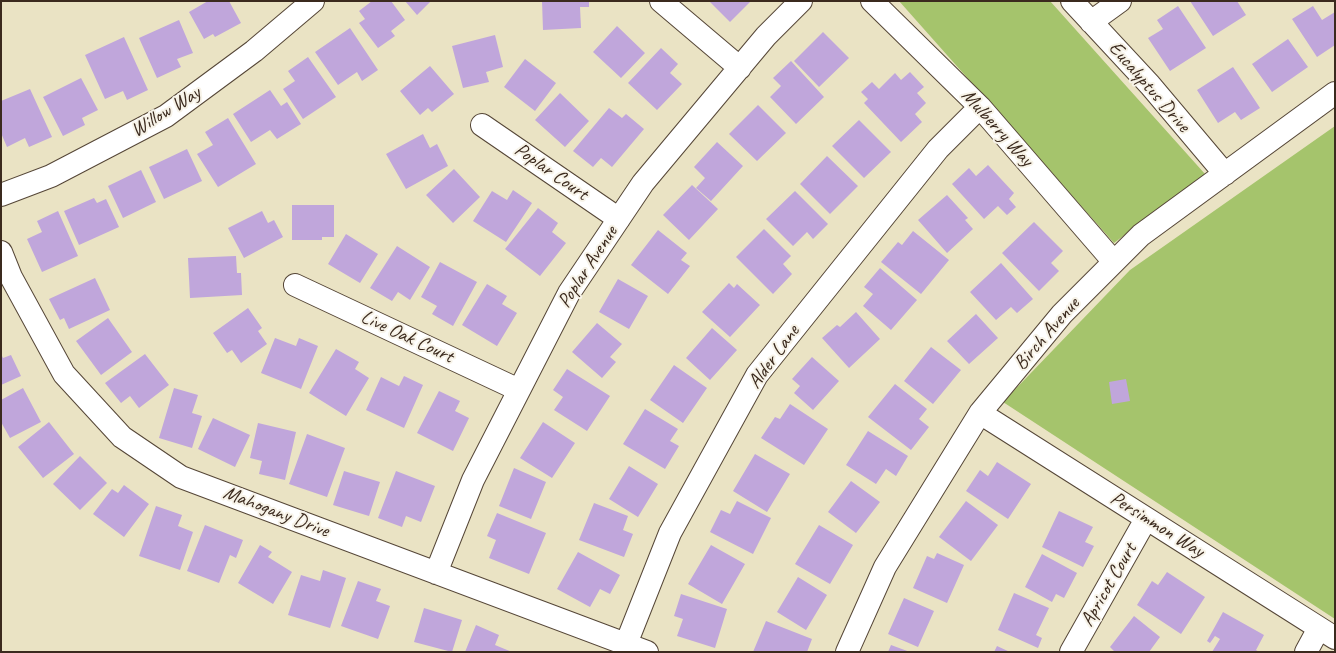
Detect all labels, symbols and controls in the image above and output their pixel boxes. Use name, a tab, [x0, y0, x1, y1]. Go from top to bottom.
street label: Eucalyptus Drive	[1103, 37, 1195, 137]
street label: Willow Way	[127, 81, 205, 143]
street label: Mulberry Way	[956, 84, 1038, 172]
street label: Poplar Court	[510, 138, 592, 206]
street label: Poplar Avenue	[553, 222, 623, 312]
street label: Birch Avenue	[1009, 293, 1085, 375]
street label: Live Oak Court	[357, 305, 457, 369]
street label: Alder Lane	[743, 321, 805, 393]
street label: Mahogany Drive	[220, 481, 332, 543]
street label: Persimmon Way	[1106, 487, 1208, 563]
street label: Apricot Court	[1076, 539, 1142, 631]

